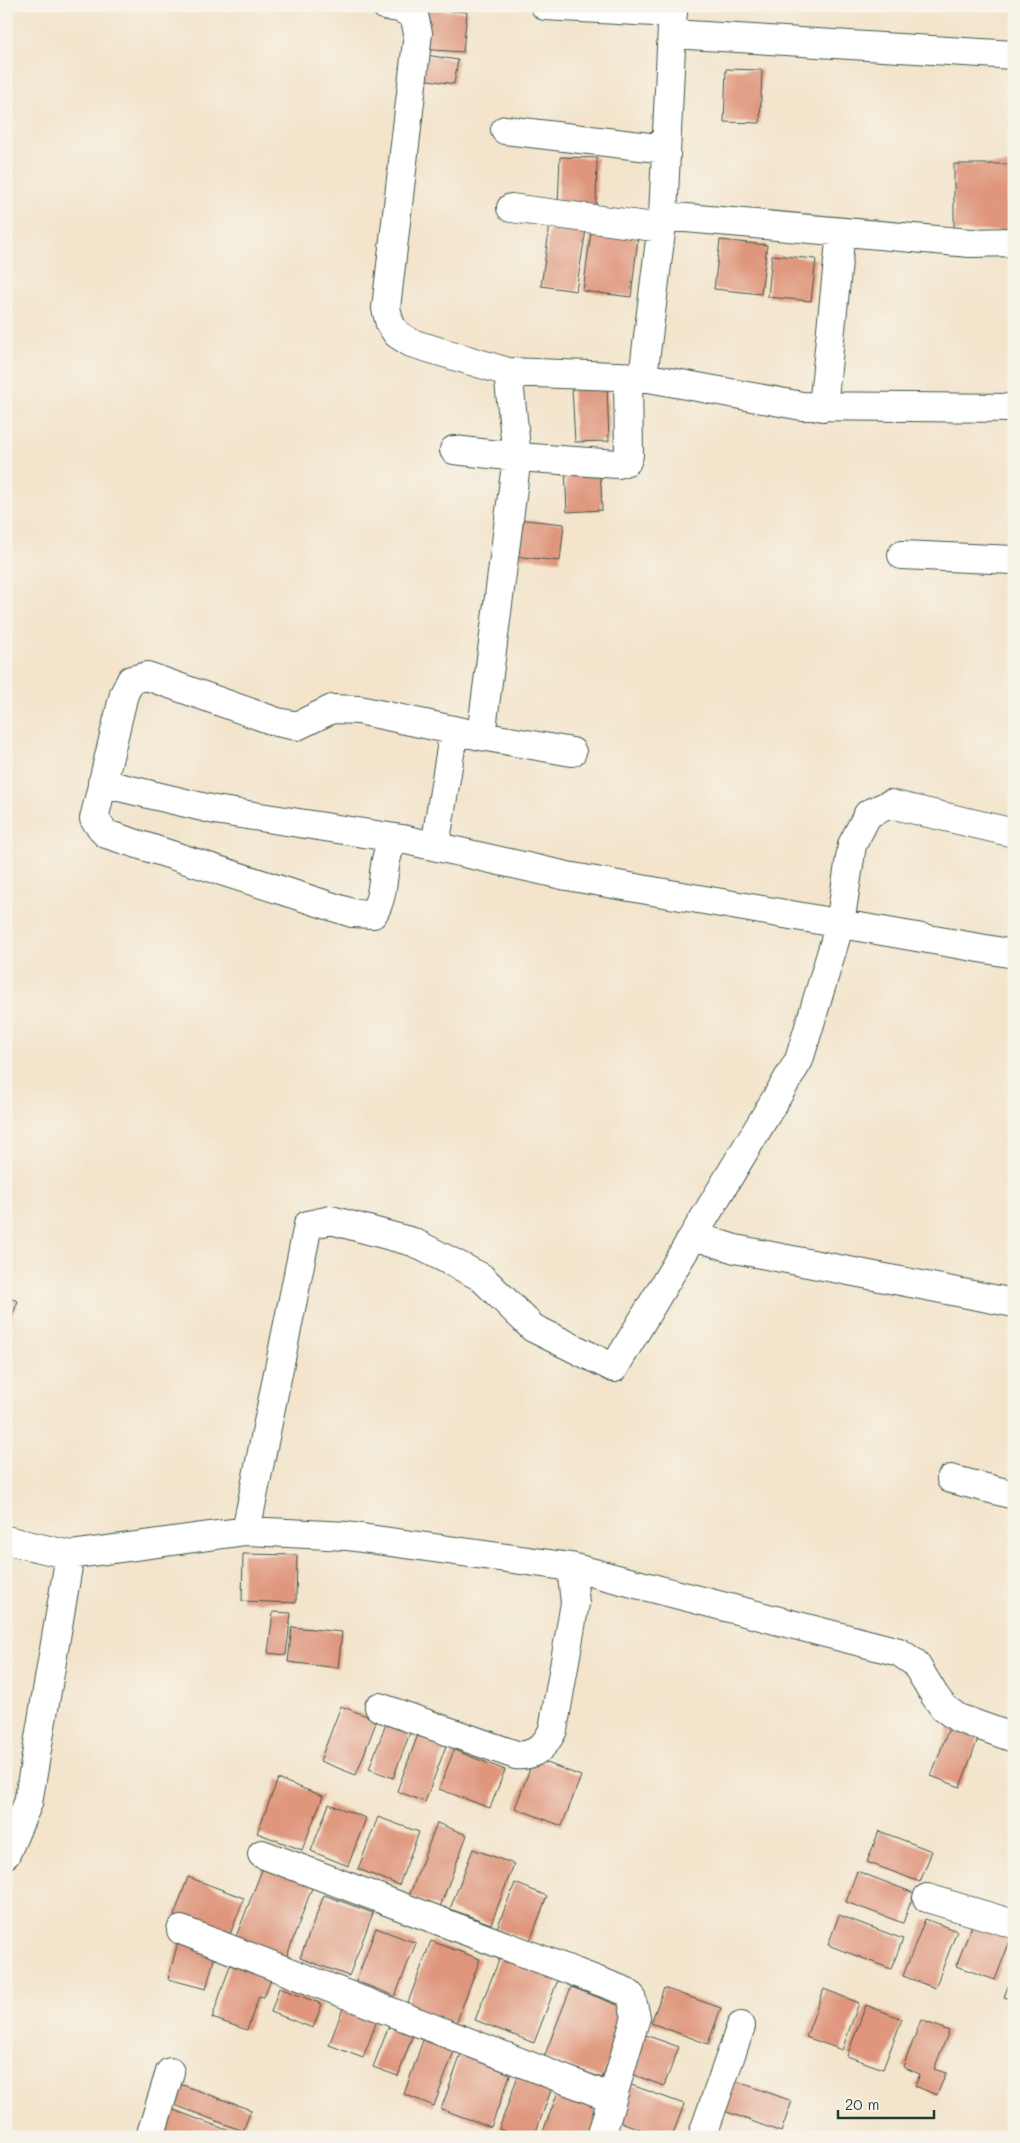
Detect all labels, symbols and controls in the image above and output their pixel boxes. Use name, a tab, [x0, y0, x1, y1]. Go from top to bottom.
scale bar	[838, 2088, 934, 2120]
text: 20 m	[845, 2094, 879, 2114]

